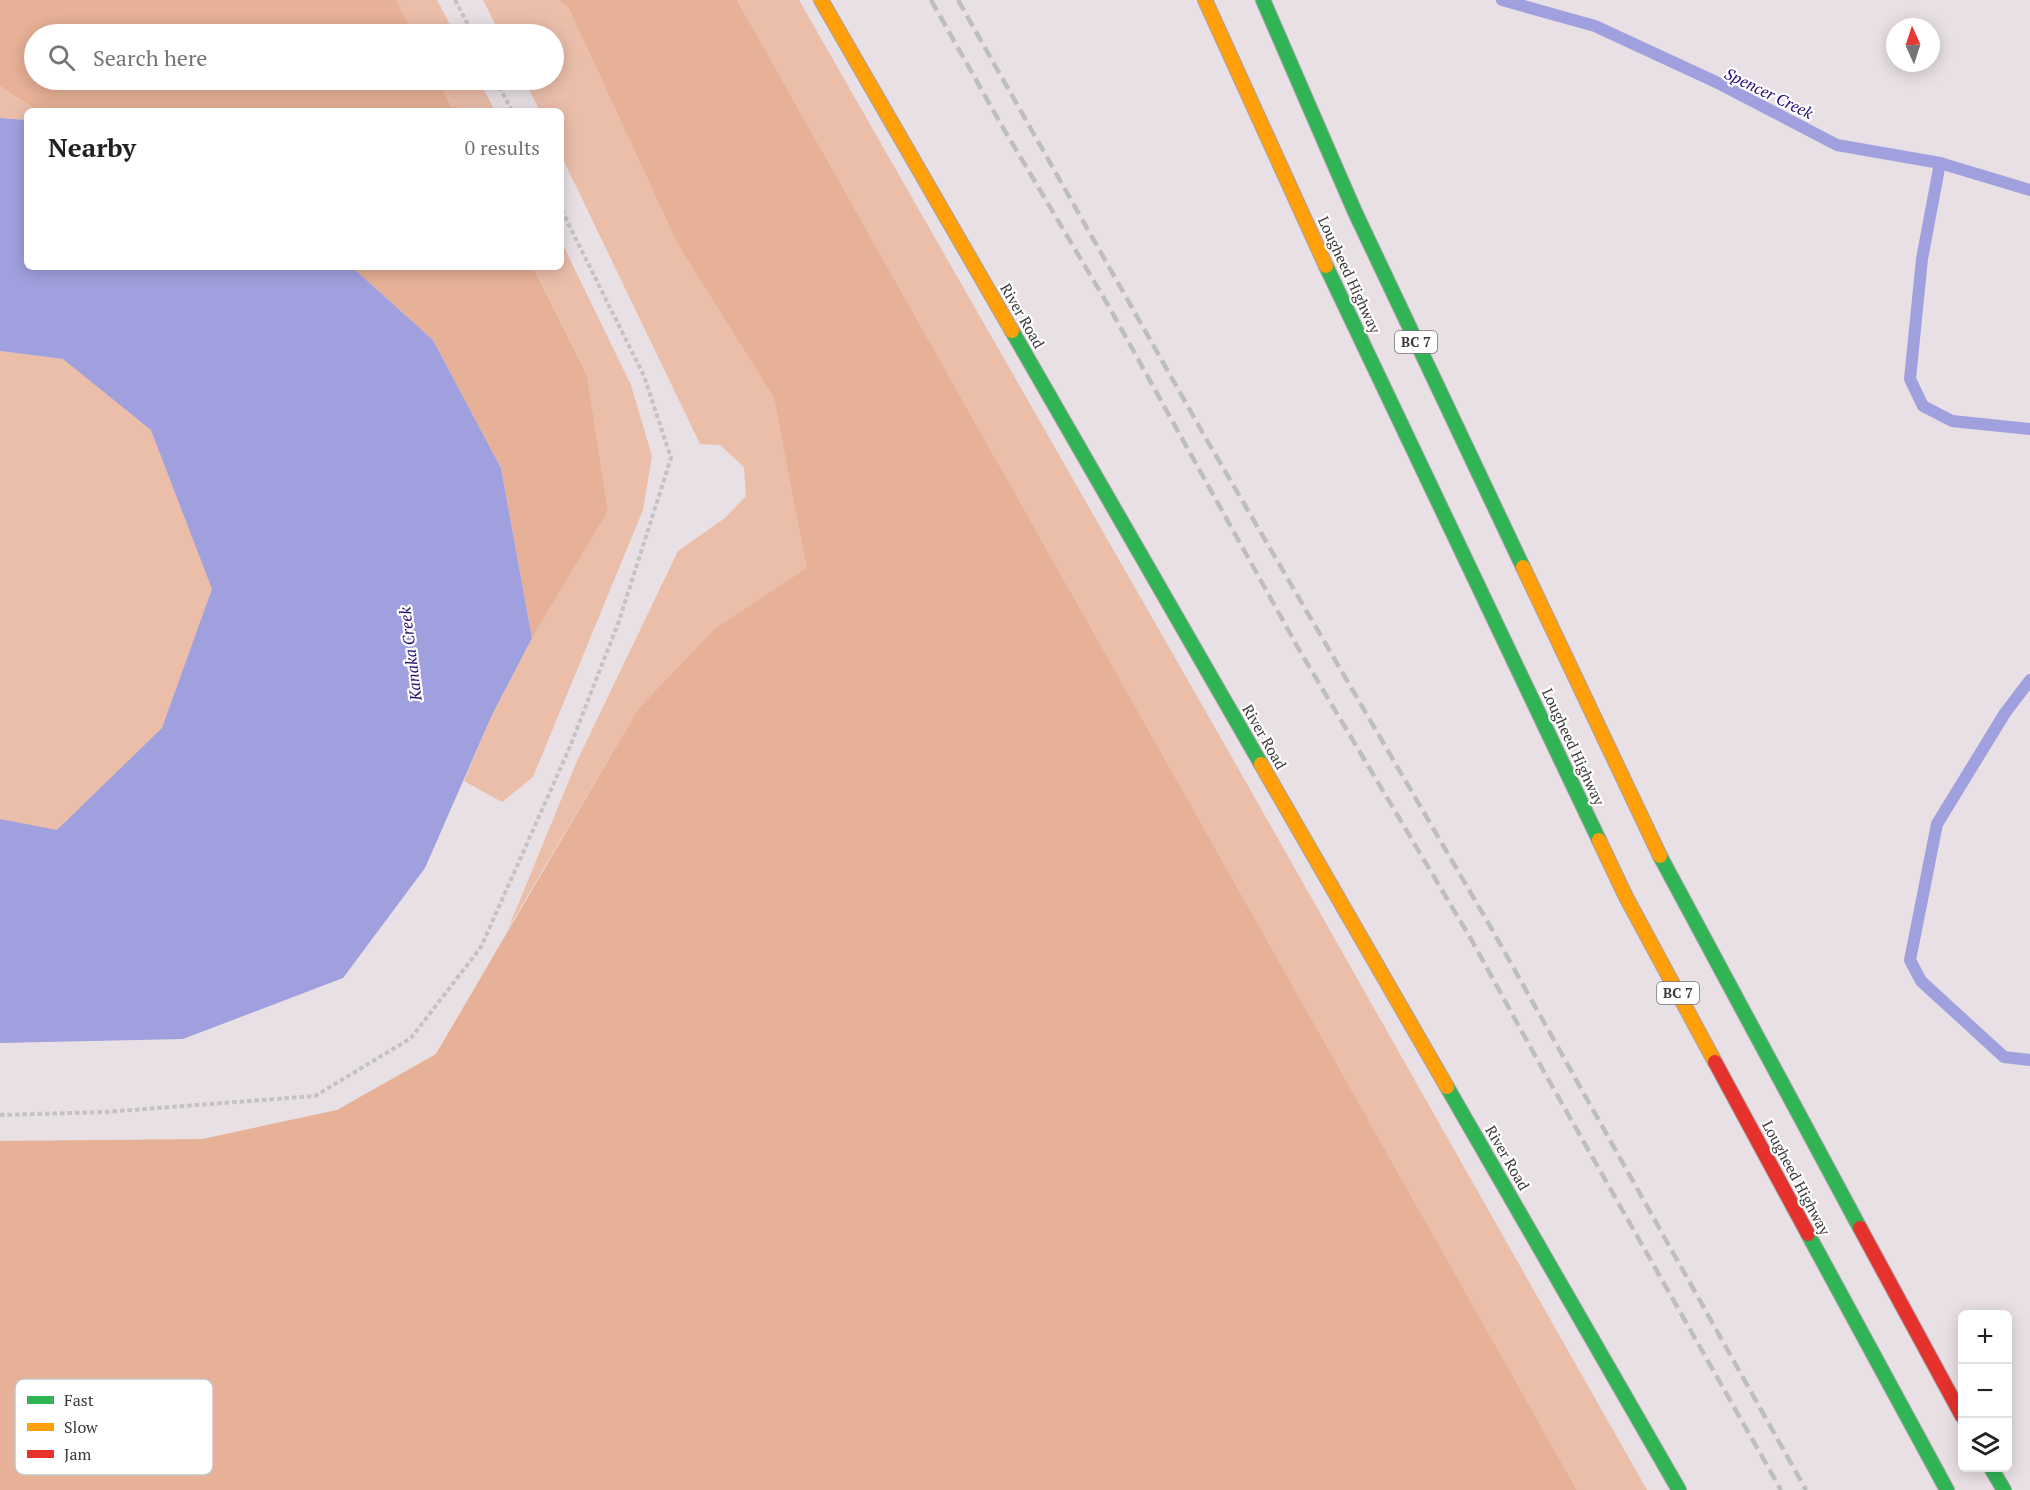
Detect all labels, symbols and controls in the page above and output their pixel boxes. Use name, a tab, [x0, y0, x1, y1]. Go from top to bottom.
north arrow	[1886, 18, 1940, 72]
search box	[24, 24, 564, 90]
icon: search	[45, 41, 78, 74]
text: Search here	[93, 43, 207, 72]
water label: Spencer Creek	[1721, 62, 1817, 124]
text: Nearby	[48, 130, 136, 164]
text: 0 results	[465, 134, 540, 161]
street label: Lougheed Highway	[1314, 213, 1386, 337]
street label: River Road	[996, 279, 1049, 352]
road number: BC 7	[1395, 331, 1437, 353]
water label: Kanaka Creek	[393, 606, 427, 703]
street label: Lougheed Highway	[1538, 685, 1610, 809]
street label: River Road	[1238, 700, 1291, 773]
road number: BC 7	[1657, 982, 1699, 1004]
street label: Lougheed Highway	[1758, 1117, 1836, 1239]
street label: River Road	[1481, 1121, 1534, 1194]
map controls	[1958, 1310, 2012, 1472]
button: +	[1958, 1310, 2012, 1364]
button: −	[1958, 1364, 2012, 1418]
legend	[15, 1379, 213, 1475]
text: Fast	[64, 1389, 94, 1411]
text: Slow	[64, 1416, 98, 1438]
button: layers	[1958, 1418, 2012, 1472]
text: Jam	[64, 1443, 92, 1465]

